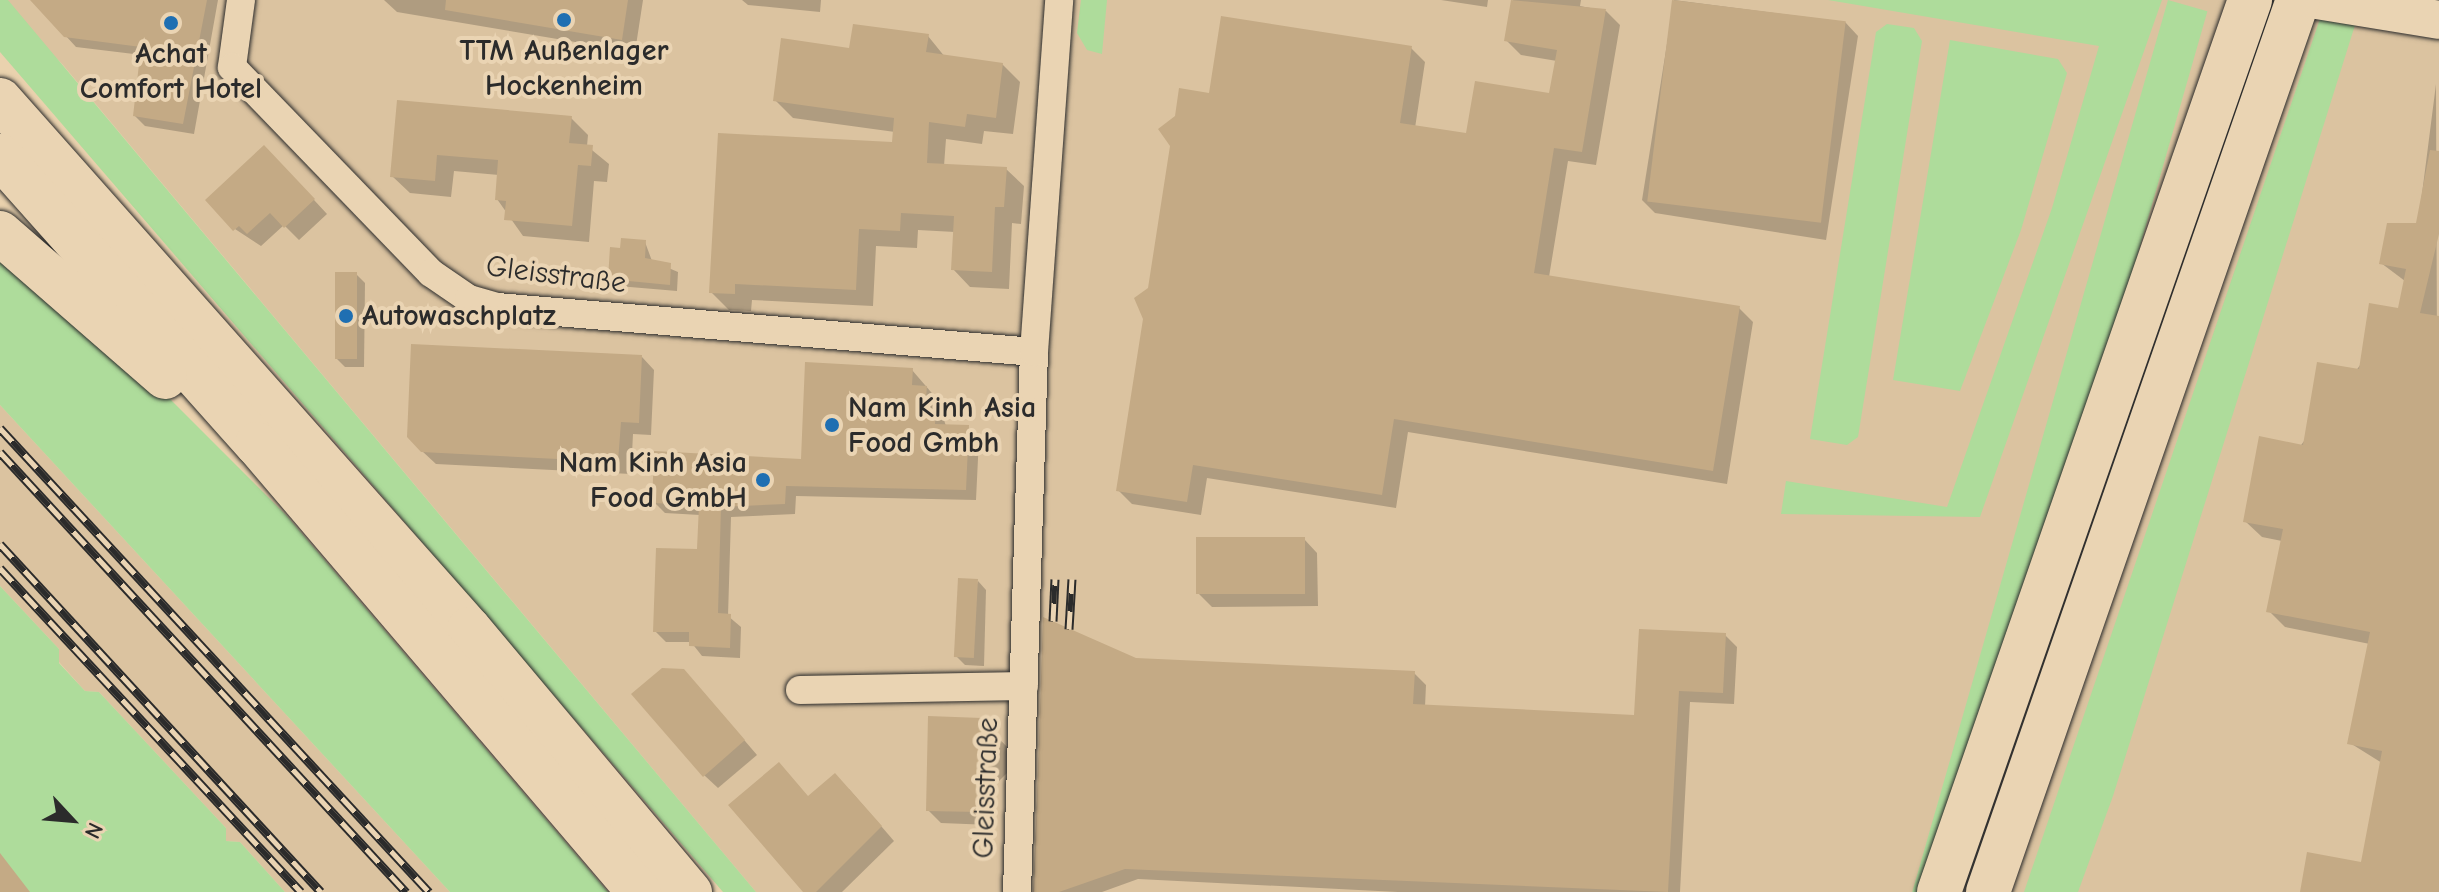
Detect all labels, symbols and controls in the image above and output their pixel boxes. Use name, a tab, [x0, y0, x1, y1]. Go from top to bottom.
marker: TTM Außenlager Hockenheim	[555, 11, 573, 29]
marker: Achat Comfort Hotel	[162, 14, 180, 32]
place label: TTM Außenlager Hockenheim	[459, 33, 669, 104]
place label: Achat Comfort Hotel	[80, 36, 262, 106]
street label: Gleisstraße	[484, 249, 628, 301]
place label: Autowaschplatz	[362, 298, 556, 334]
marker: Autowaschplatz	[337, 307, 355, 325]
place label: Nam Kinh Asia Food Gmbh	[848, 390, 1036, 460]
marker: Nam Kinh Asia Food Gmbh	[823, 416, 841, 434]
place label: Nam Kinh Asia Food GmbH	[559, 445, 747, 516]
marker: Nam Kinh Asia Food GmbH	[754, 471, 772, 489]
street label: Gleisstraße	[966, 717, 1006, 859]
north arrow	[32, 780, 112, 860]
text: N	[79, 818, 108, 843]

